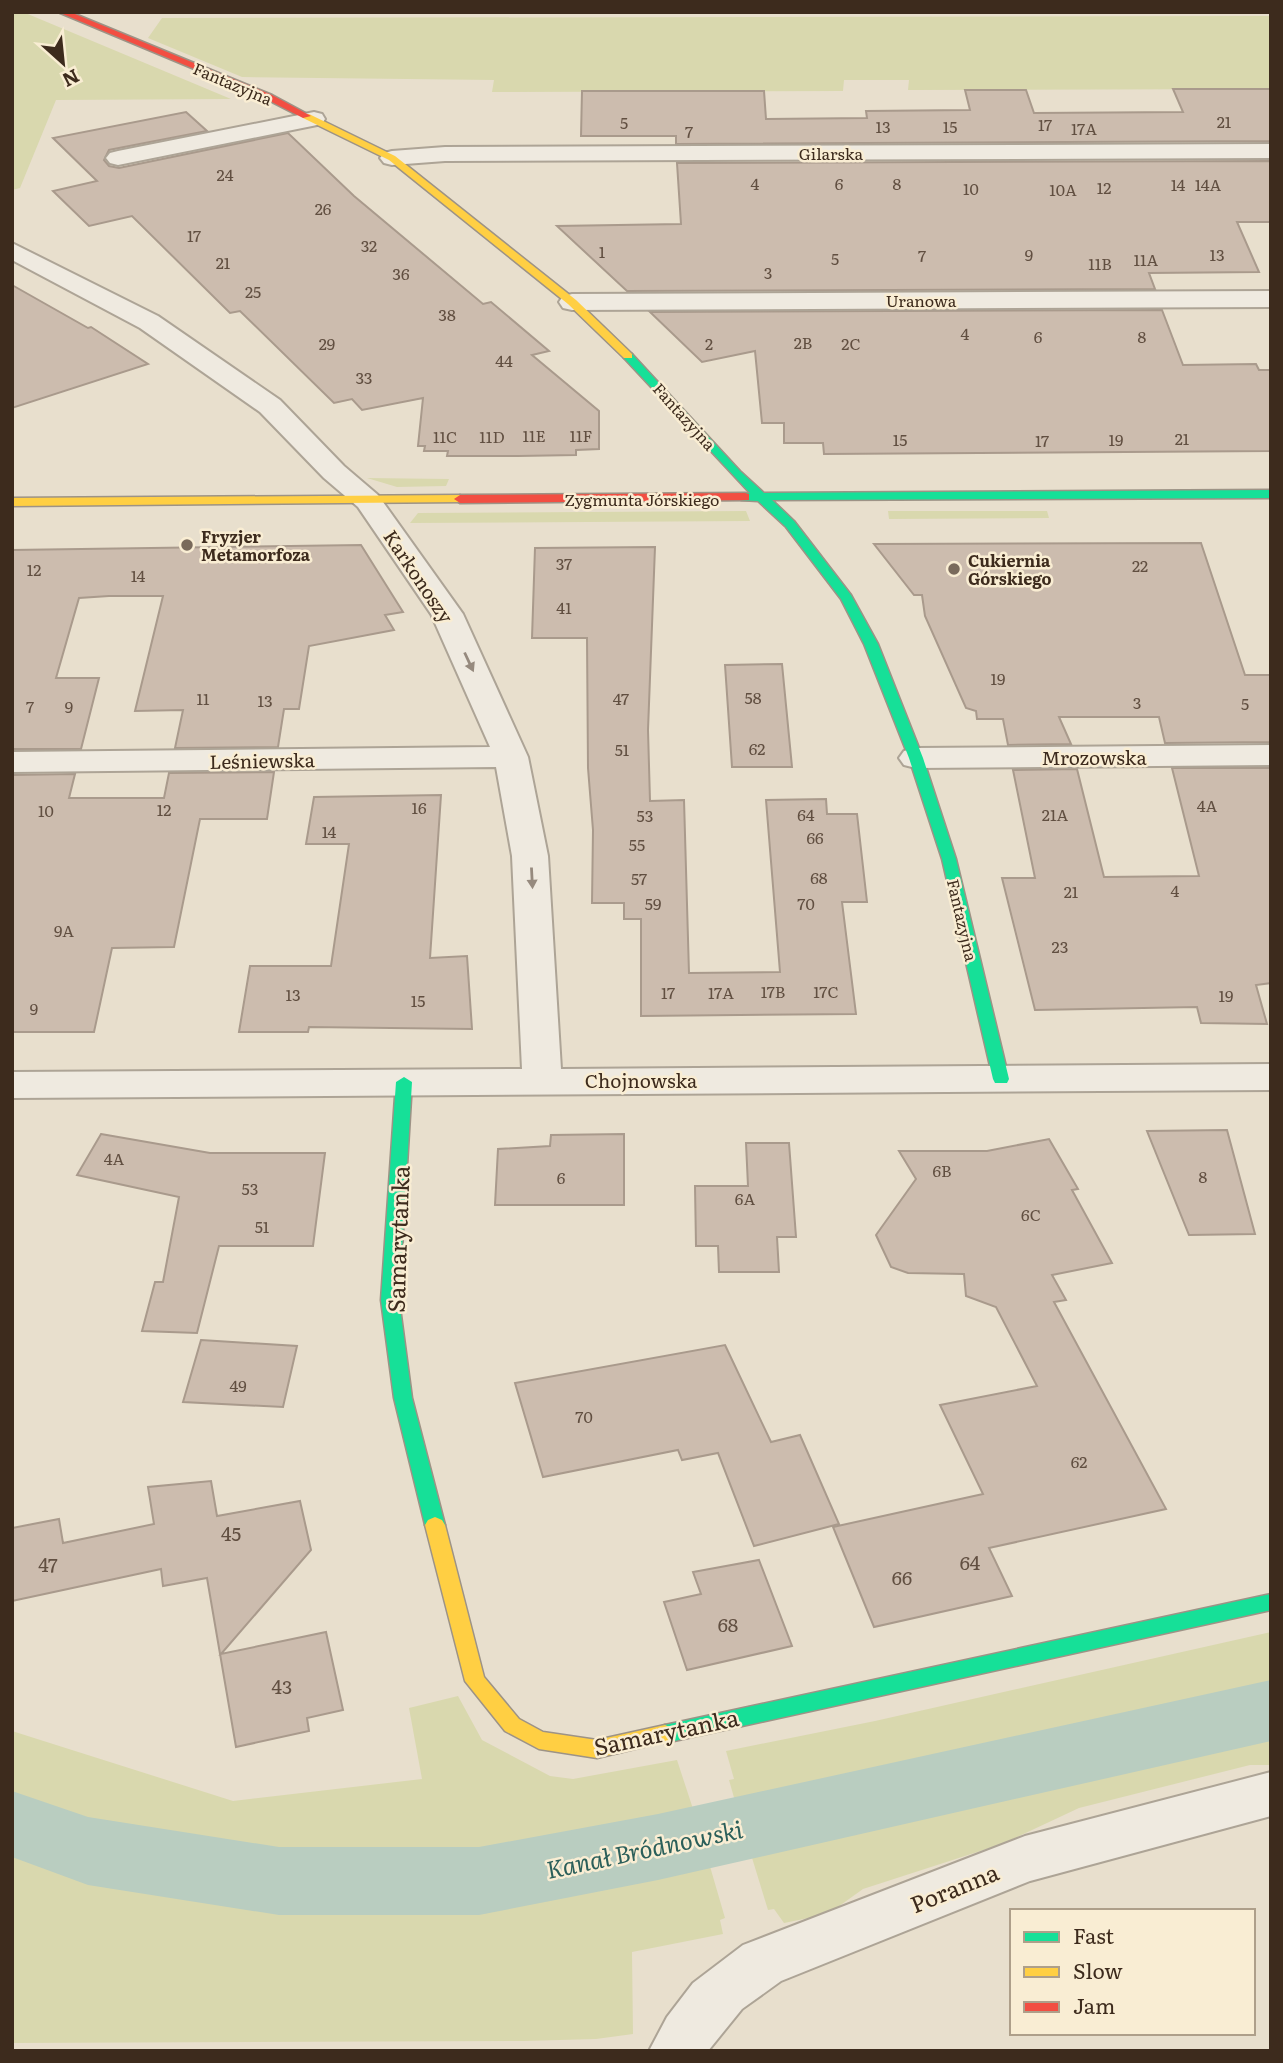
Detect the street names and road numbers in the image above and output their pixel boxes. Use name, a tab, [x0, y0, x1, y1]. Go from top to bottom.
street label: Fantazyjna	[190, 56, 277, 111]
street label: Gilarska	[799, 141, 864, 165]
street label: Uranowa	[886, 288, 957, 312]
street label: Fantazyjna	[648, 377, 722, 455]
street label: Zygmunta Jórskiego	[565, 487, 719, 511]
street label: Karkonoszy	[377, 524, 461, 628]
street label: Mrozowska	[1041, 743, 1147, 771]
street label: Leśniewska	[209, 745, 316, 775]
street label: Fantazyjna	[942, 876, 984, 964]
street label: Chojnowska	[585, 1066, 698, 1094]
street label: Samarytanka	[377, 1164, 417, 1313]
street label: Samarytanka	[590, 1699, 742, 1763]
street label: Poranna	[905, 1854, 1004, 1920]

